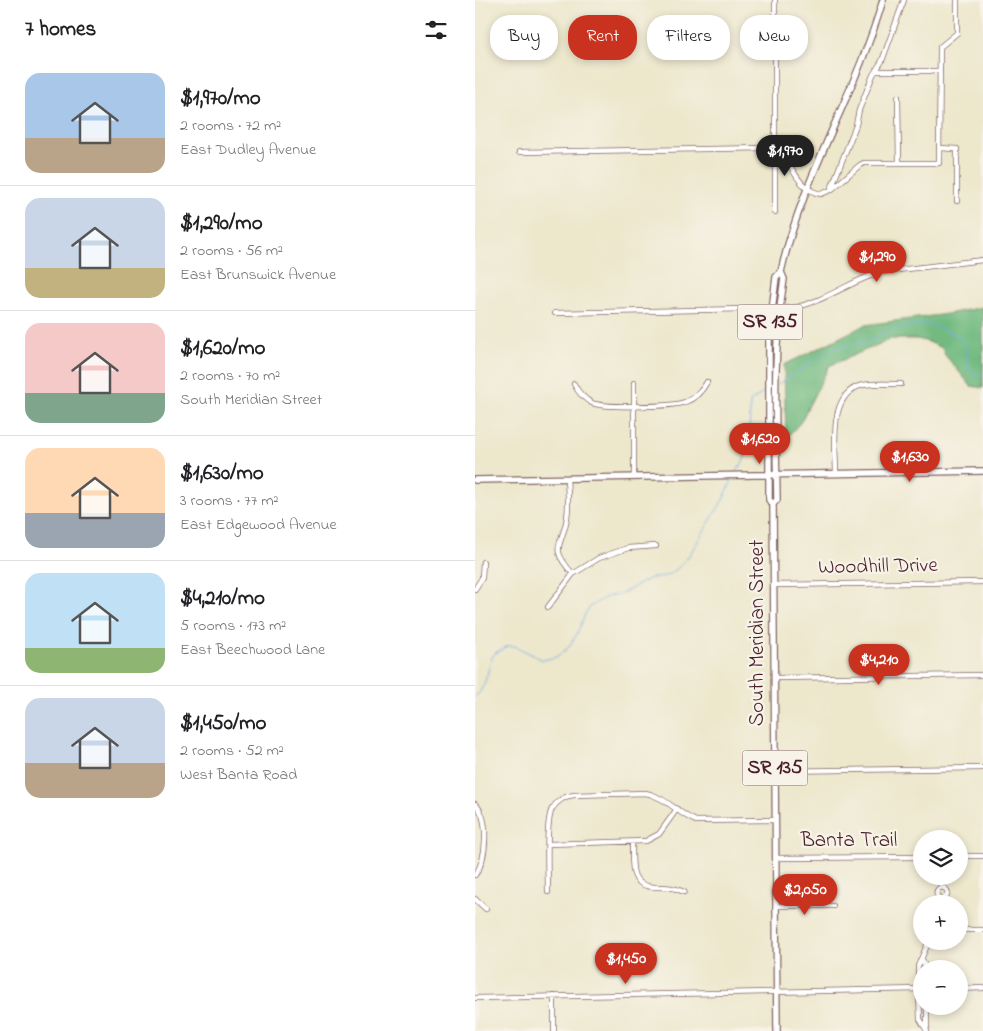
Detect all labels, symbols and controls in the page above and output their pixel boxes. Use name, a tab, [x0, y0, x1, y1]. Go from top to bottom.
text: 7 homes	[25, 15, 96, 45]
chip: Buy	[490, 15, 558, 60]
chip: Rent	[568, 15, 637, 60]
chip: Filters	[647, 15, 730, 60]
chip: New	[740, 15, 808, 60]
icon: filters	[422, 16, 450, 44]
text: $1,970/mo	[180, 84, 261, 114]
icon: home	[65, 93, 125, 153]
text: 2 rooms · 72 m²	[180, 114, 281, 138]
pin: $1,970	[744, 134, 826, 177]
text: East Dudley Avenue	[180, 138, 316, 162]
text: $1,970	[767, 139, 803, 163]
text: $1,290/mo	[180, 209, 263, 239]
icon: home	[65, 218, 125, 278]
text: 2 rooms · 56 m²	[180, 239, 283, 263]
pin: $1,290	[836, 240, 918, 283]
text: $1,290	[858, 245, 896, 269]
text: East Brunswick Avenue	[180, 263, 336, 287]
road number: SR 135	[737, 304, 803, 340]
text: $1,620/mo	[180, 334, 265, 364]
icon: home	[65, 343, 125, 403]
text: 2 rooms · 70 m²	[180, 364, 280, 388]
text: South Meridian Street	[180, 388, 322, 412]
pin: $1,620	[719, 422, 801, 465]
text: $1,620	[740, 427, 780, 451]
pin: $1,630	[869, 440, 951, 483]
text: $1,630	[891, 445, 929, 469]
text: $1,630/mo	[180, 459, 264, 489]
icon: home	[65, 468, 125, 528]
text: 3 rooms · 77 m²	[180, 489, 279, 513]
text: East Edgewood Avenue	[180, 513, 337, 537]
street label: South Meridian Street	[743, 540, 773, 726]
street label: Woodhill Drive	[818, 551, 939, 583]
text: $4,210/mo	[180, 584, 265, 614]
icon: home	[65, 593, 125, 653]
text: 5 rooms · 173 m²	[180, 614, 286, 638]
text: East Beechwood Lane	[180, 638, 325, 662]
pin: $4,210	[838, 644, 920, 686]
text: $4,210	[860, 648, 898, 672]
text: $1,450/mo	[180, 709, 266, 739]
icon: home	[65, 718, 125, 778]
text: 2 rooms · 52 m²	[180, 739, 284, 763]
road number: SR 135	[743, 750, 807, 786]
text: West Banta Road	[180, 763, 297, 787]
street label: Banta Trail	[800, 826, 897, 856]
map controls	[913, 830, 968, 1015]
button: layers	[913, 830, 968, 885]
pin: $2,050	[764, 874, 846, 916]
text: $2,050	[783, 878, 827, 902]
button: +	[913, 895, 968, 950]
pin: $1,450	[585, 942, 667, 985]
text: $1,450	[606, 947, 646, 971]
button: −	[913, 960, 968, 1015]

